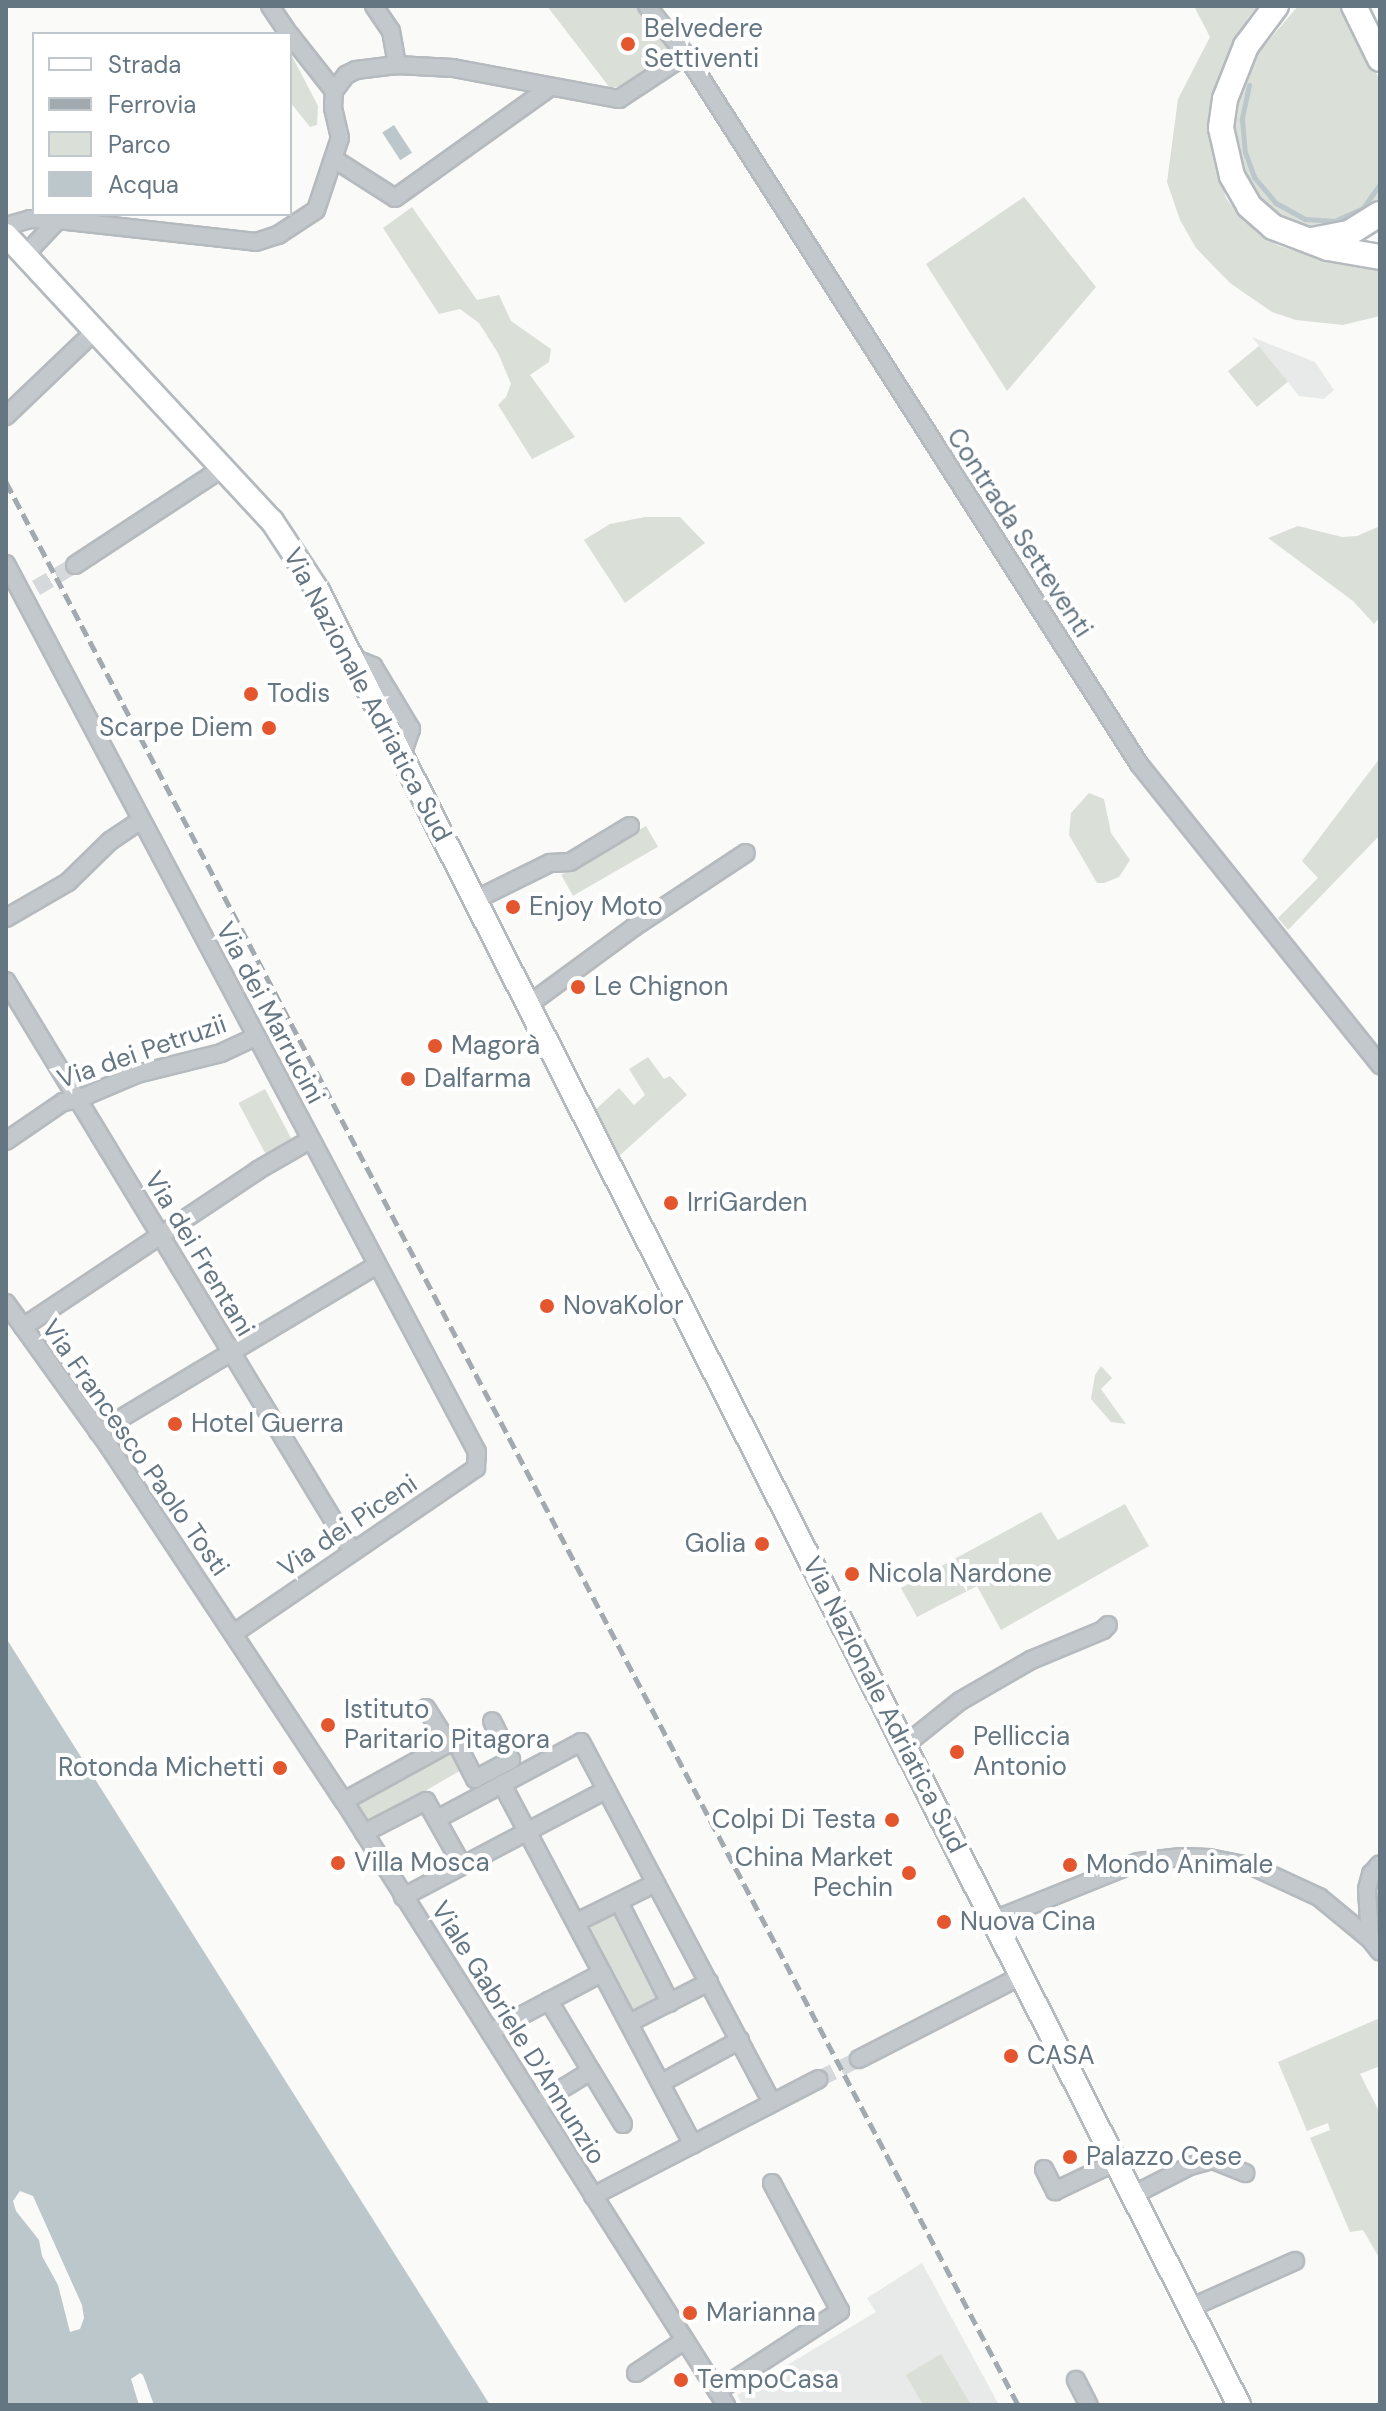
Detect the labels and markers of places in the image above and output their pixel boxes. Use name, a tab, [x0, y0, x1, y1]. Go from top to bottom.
place label: Belvedere Settiventi	[644, 13, 763, 74]
marker: Belvedere Settiventi	[619, 35, 637, 53]
place label: Todis	[267, 678, 330, 710]
marker: Todis	[242, 685, 260, 703]
place label: Scarpe Diem	[99, 712, 253, 744]
marker: Scarpe Diem	[260, 719, 278, 737]
place label: Enjoy Moto	[529, 891, 663, 923]
marker: Enjoy Moto	[504, 898, 522, 916]
place label: Le Chignon	[594, 971, 728, 1003]
marker: Le Chignon	[569, 978, 587, 996]
place label: Magorà	[451, 1030, 540, 1062]
marker: Magorà	[426, 1037, 444, 1055]
place label: Dalfarma	[424, 1063, 531, 1095]
marker: Dalfarma	[399, 1070, 417, 1088]
place label: IrriGarden	[687, 1187, 808, 1219]
marker: IrriGarden	[662, 1194, 680, 1212]
place label: NovaKolor	[563, 1290, 684, 1322]
marker: NovaKolor	[538, 1297, 556, 1315]
place label: Hotel Guerra	[191, 1408, 344, 1440]
marker: Hotel Guerra	[166, 1415, 184, 1433]
place label: Golia	[685, 1528, 746, 1560]
marker: Golia	[753, 1535, 771, 1553]
place label: Nicola Nardone	[868, 1558, 1052, 1590]
marker: Nicola Nardone	[843, 1565, 861, 1583]
place label: Istituto Paritario Pitagora	[344, 1694, 550, 1756]
marker: Istituto Paritario Pitagora	[319, 1716, 337, 1734]
place label: Pelliccia Antonio	[973, 1721, 1070, 1782]
marker: Pelliccia Antonio	[948, 1743, 966, 1761]
place label: Rotonda Michetti	[58, 1752, 264, 1784]
marker: Rotonda Michetti	[271, 1759, 289, 1777]
place label: Colpi Di Testa	[712, 1804, 876, 1836]
marker: Colpi Di Testa	[883, 1811, 901, 1829]
place label: China Market Pechin	[735, 1842, 893, 1904]
place label: Villa Mosca	[354, 1847, 490, 1879]
place label: Mondo Animale	[1086, 1849, 1273, 1881]
marker: Villa Mosca	[329, 1854, 347, 1872]
marker: Mondo Animale	[1061, 1856, 1079, 1874]
marker: China Market Pechin	[900, 1864, 918, 1882]
place label: Nuova Cina	[960, 1906, 1096, 1938]
marker: Nuova Cina	[935, 1913, 953, 1931]
place label: CASA	[1027, 2040, 1095, 2072]
marker: CASA	[1002, 2047, 1020, 2065]
place label: Palazzo Cese	[1086, 2141, 1242, 2173]
marker: Palazzo Cese	[1061, 2148, 1079, 2166]
place label: Marianna	[706, 2297, 816, 2329]
marker: Marianna	[681, 2304, 699, 2322]
place label: TempoCasa	[697, 2364, 839, 2396]
marker: TempoCasa	[672, 2371, 690, 2389]

